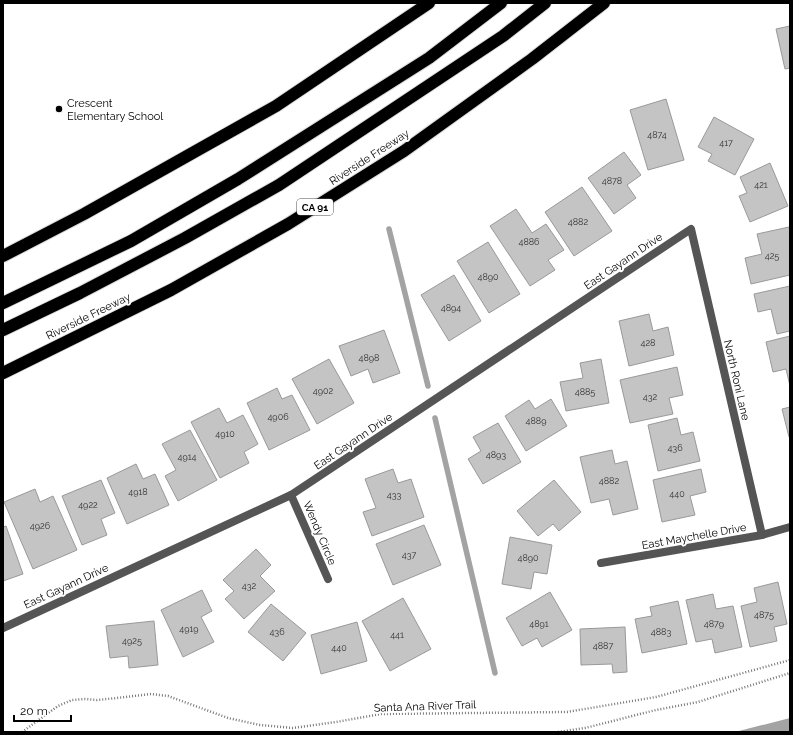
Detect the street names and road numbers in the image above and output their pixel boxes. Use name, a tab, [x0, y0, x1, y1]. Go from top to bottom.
street label: Riverside Freeway	[327, 127, 412, 188]
road number: CA 91	[297, 199, 333, 215]
street label: East Gayann Drive	[582, 230, 665, 292]
street label: Riverside Freeway	[44, 290, 133, 343]
street label: North Roni Lane	[721, 339, 752, 422]
street label: East Gayann Drive	[312, 410, 395, 472]
street label: Wendy Circle	[300, 499, 339, 568]
street label: East Maychelle Drive	[641, 521, 748, 552]
street label: East Gayann Drive	[22, 561, 111, 612]
street label: Santa Ana River Trail	[374, 698, 476, 715]

